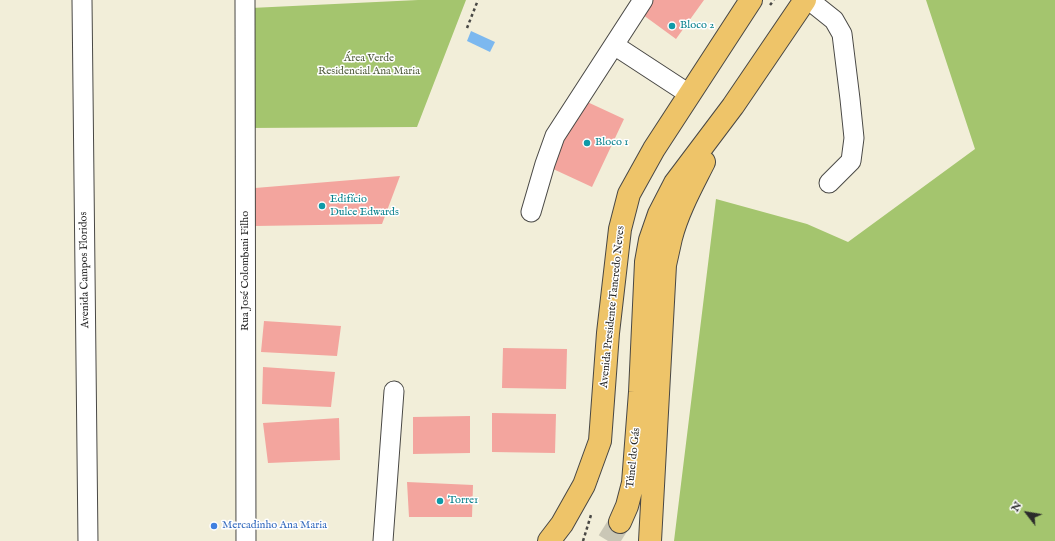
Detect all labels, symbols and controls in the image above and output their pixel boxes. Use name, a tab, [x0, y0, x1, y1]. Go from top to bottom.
place label: Bloco 2	[680, 19, 714, 33]
marker: Bloco 2	[667, 21, 677, 31]
park label: Área Verde Residencial Ana Maria	[318, 52, 420, 78]
place label: Bloco 1	[595, 136, 628, 150]
marker: Bloco 1	[582, 138, 592, 148]
place label: Edifício Dulce Edwards	[330, 193, 399, 219]
marker: Edifício Dulce Edwards	[317, 201, 327, 211]
street label: Rua José Colombani Filho	[239, 211, 253, 331]
street label: Avenida Campos Floridos	[77, 212, 93, 328]
street label: Avenida Presidente Tancredo Neves	[598, 225, 628, 389]
street label: Túnel do Gás	[624, 427, 644, 489]
north arrow	[1007, 493, 1047, 533]
place label: Torre1	[448, 494, 478, 508]
marker: Torre1	[435, 496, 445, 506]
text: N	[1008, 499, 1025, 515]
place label: Mercadinho Ana Maria	[222, 519, 327, 533]
marker: Mercadinho Ana Maria	[209, 521, 219, 531]

